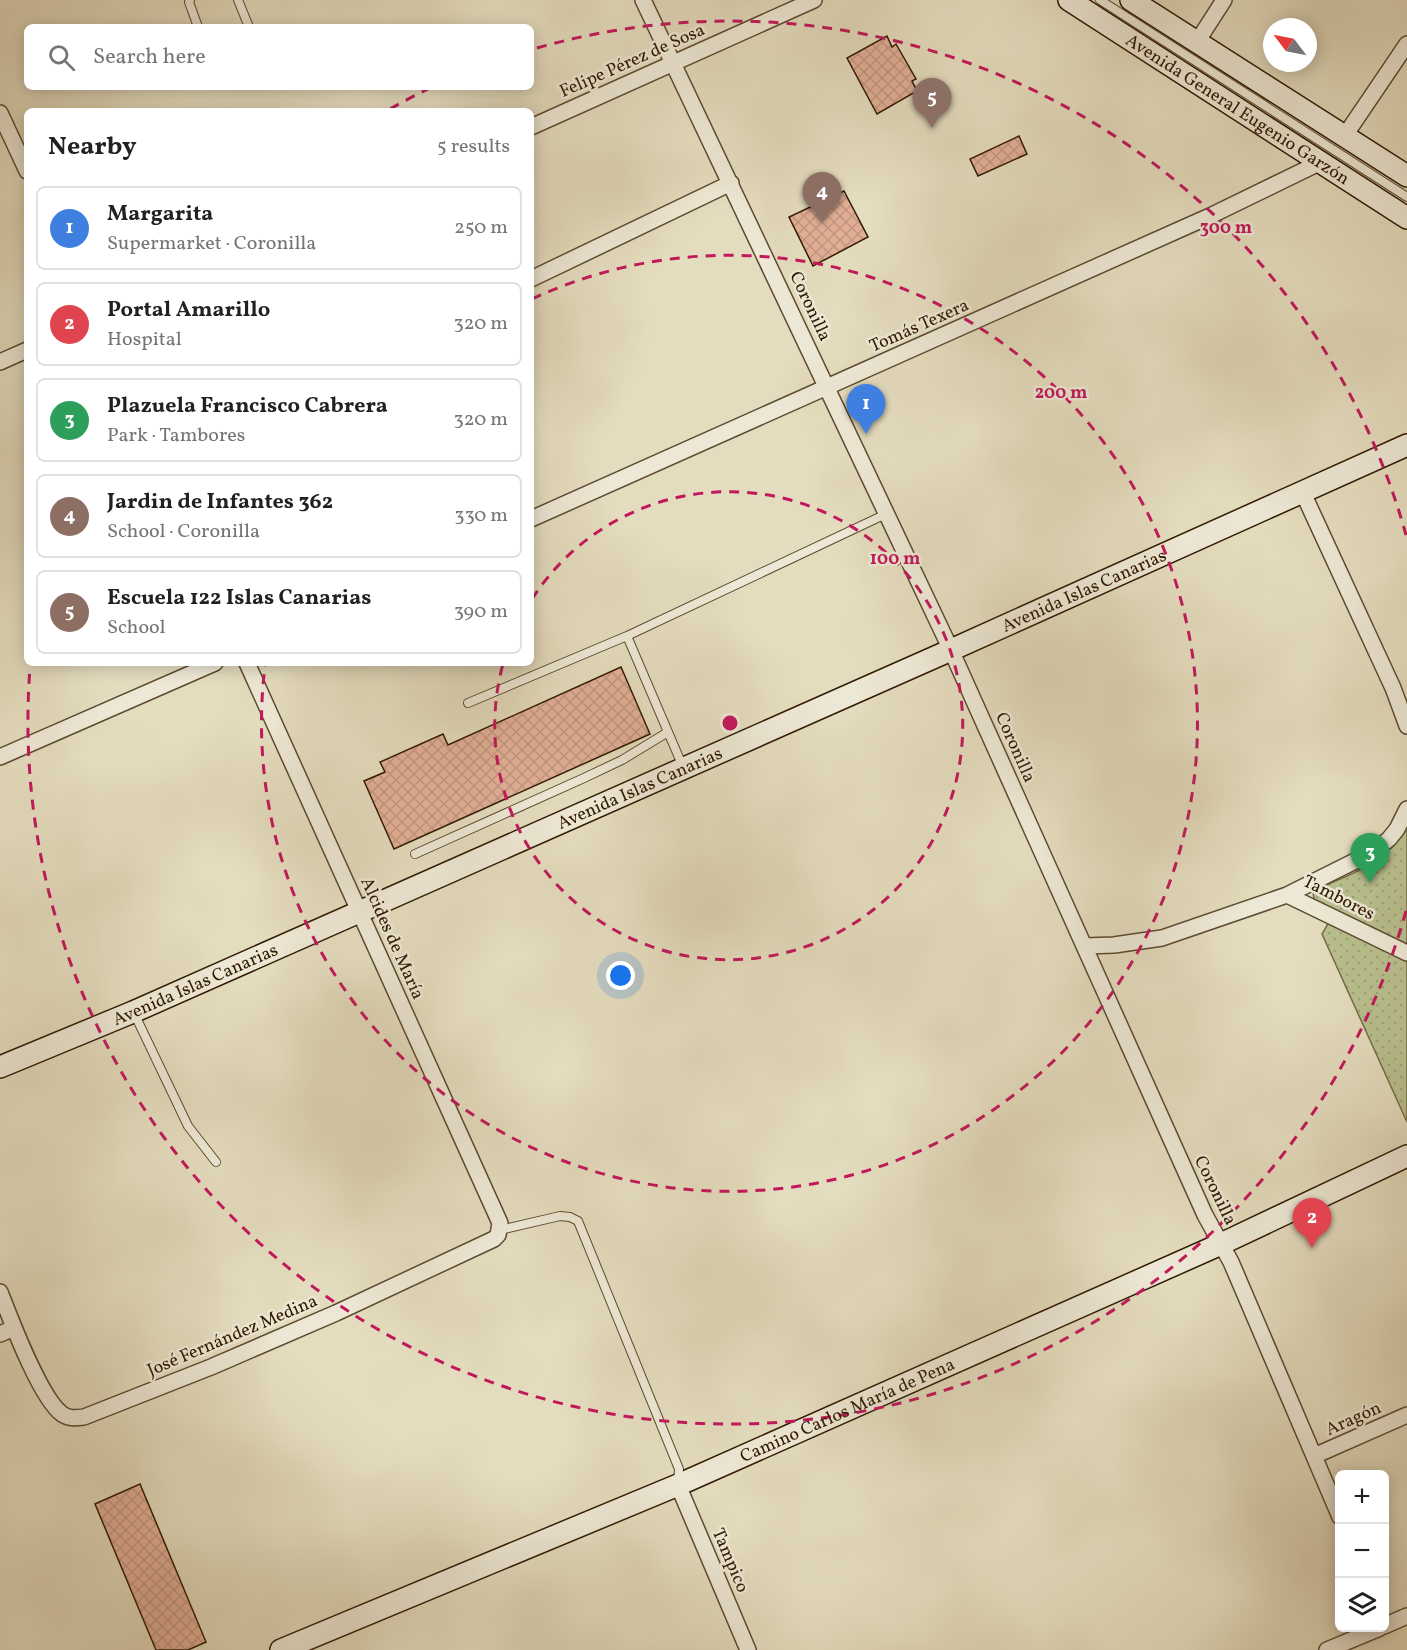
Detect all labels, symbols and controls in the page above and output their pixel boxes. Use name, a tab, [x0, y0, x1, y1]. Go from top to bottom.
street label: Felipe Pérez de Sosa	[556, 18, 709, 105]
north arrow	[1263, 18, 1317, 72]
search box	[24, 24, 534, 90]
street label: Avenida General Eugenio Garzón	[1120, 29, 1354, 192]
icon: search	[45, 41, 78, 74]
text: Search here	[93, 42, 206, 73]
pin: 5	[912, 78, 952, 128]
text: Nearby	[48, 129, 137, 165]
text: 5 results	[437, 133, 510, 161]
pin: 4	[802, 172, 842, 222]
text: Margarita	[107, 199, 213, 230]
text: 1	[65, 214, 74, 242]
text: 250 m	[454, 214, 508, 242]
text: 300 m	[1200, 216, 1252, 241]
text: Supermarket · Coronilla	[107, 230, 316, 258]
street label: Coronilla	[783, 268, 837, 346]
street label: Tomás Texera	[866, 293, 973, 359]
text: Portal Amarillo	[107, 295, 270, 326]
text: 2	[64, 310, 75, 338]
text: 320 m	[453, 310, 508, 338]
text: Hospital	[107, 326, 182, 354]
text: 200 m	[1035, 381, 1087, 406]
pin: 1	[846, 384, 886, 434]
text: Plazuela Francisco Cabrera	[107, 391, 388, 422]
text: 3	[64, 406, 75, 434]
text: 320 m	[453, 406, 508, 434]
text: Park · Tambores	[107, 422, 245, 450]
text: Jardin de Infantes 362	[107, 487, 333, 518]
text: 4	[63, 502, 76, 530]
text: 330 m	[454, 502, 508, 530]
text: School · Coronilla	[107, 518, 260, 546]
street label: Avenida Islas Canarias	[998, 544, 1171, 640]
text: 100 m	[870, 547, 920, 572]
text: Escuela 122 Islas Canarias	[107, 583, 372, 614]
text: 5	[65, 598, 74, 626]
text: 390 m	[454, 598, 508, 626]
text: School	[107, 614, 165, 642]
street label: Coronilla	[988, 709, 1041, 787]
centre of rings	[720, 713, 740, 733]
street label: Avenida Islas Canarias	[554, 742, 727, 837]
pin: 3	[1350, 834, 1390, 883]
street label: Tambores	[1298, 870, 1379, 927]
street label: Alcides de María	[353, 873, 430, 1004]
street label: Avenida Islas Canarias	[109, 938, 282, 1033]
your location	[606, 961, 635, 990]
street label: Coronilla	[1187, 1152, 1242, 1230]
pin: 2	[1292, 1198, 1332, 1248]
street label: José Fernández Medina	[144, 1289, 322, 1384]
street label: Camino Carlos María de Pena	[736, 1353, 959, 1470]
street label: Aragón	[1322, 1396, 1386, 1443]
map controls	[1335, 1470, 1389, 1632]
button: +	[1335, 1470, 1389, 1524]
button: −	[1335, 1524, 1389, 1578]
street label: Tampico	[705, 1525, 754, 1597]
button: layers	[1335, 1578, 1389, 1632]

